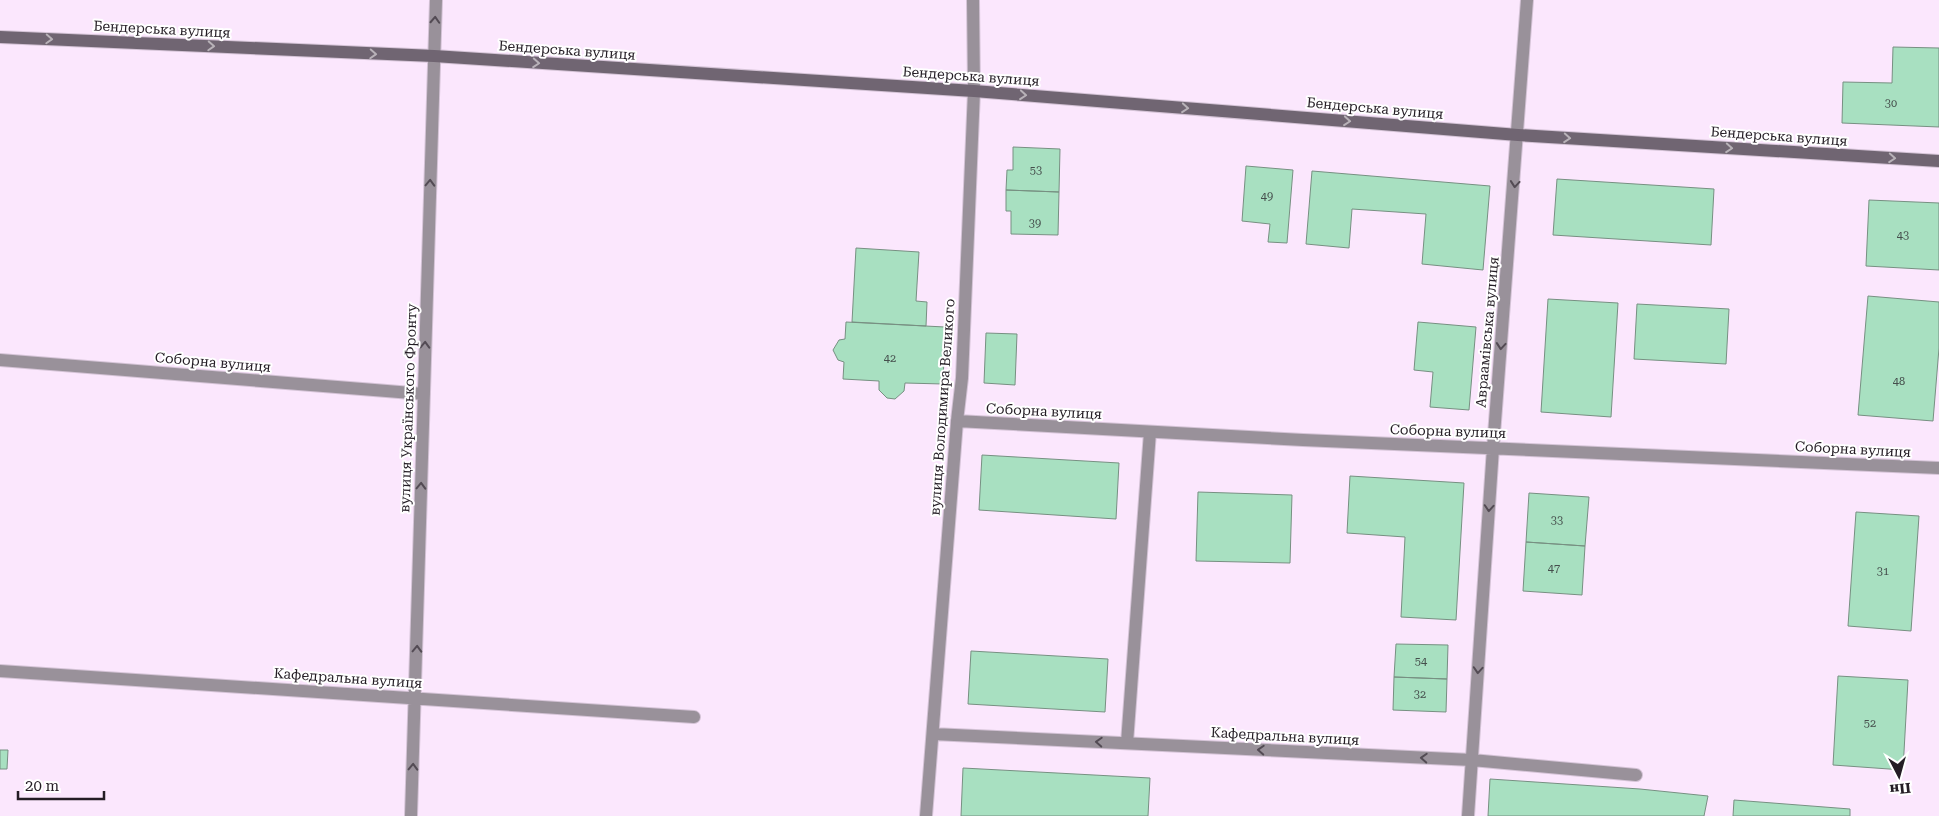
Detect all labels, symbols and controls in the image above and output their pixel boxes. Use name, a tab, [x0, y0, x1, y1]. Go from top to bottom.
one-way arrow	[430, 16, 441, 24]
street label: Бендерська вулиця	[93, 17, 231, 41]
one-way arrow	[45, 33, 53, 44]
street label: Бендерська вулиця	[498, 37, 636, 63]
one-way arrow	[207, 41, 215, 52]
one-way arrow	[370, 48, 378, 59]
one-way arrow	[532, 57, 540, 68]
street label: Бендерська вулиця	[902, 63, 1040, 89]
one-way arrow	[1019, 89, 1027, 100]
street label: Бендерська вулиця	[1306, 94, 1444, 122]
house number: 30	[1885, 97, 1897, 110]
one-way arrow	[1181, 102, 1189, 113]
one-way arrow	[1343, 115, 1351, 126]
street label: Бендерська вулиця	[1710, 123, 1848, 149]
one-way arrow	[1563, 132, 1571, 143]
one-way arrow	[1726, 142, 1734, 153]
one-way arrow	[1888, 152, 1896, 163]
house number: 53	[1030, 164, 1042, 177]
one-way arrow	[425, 178, 435, 186]
one-way arrow	[1509, 180, 1520, 188]
house number: 49	[1261, 190, 1273, 203]
house number: 39	[1029, 217, 1041, 230]
house number: 43	[1897, 229, 1909, 242]
street label: Авраамівська вулиця	[1472, 256, 1502, 408]
street label: вулиця Володимира Великого	[926, 298, 958, 516]
street label: вулиця Українського Фронту	[396, 303, 420, 513]
one-way arrow	[420, 341, 430, 348]
one-way arrow	[1496, 342, 1507, 350]
street label: Соборна вулиця	[154, 349, 272, 375]
house number: 42	[884, 352, 896, 365]
house number: 48	[1893, 375, 1905, 388]
street label: Соборна вулиця	[985, 400, 1103, 422]
street label: Соборна вулиця	[1390, 421, 1506, 441]
street label: Соборна вулиця	[1794, 438, 1912, 460]
one-way arrow	[416, 482, 426, 490]
one-way arrow	[1484, 504, 1495, 512]
house number: 33	[1551, 514, 1563, 527]
house number: 47	[1548, 562, 1560, 575]
house number: 31	[1877, 565, 1889, 578]
one-way arrow	[411, 645, 422, 653]
house number: 54	[1415, 655, 1428, 668]
street label: Кафедральна вулиця	[273, 665, 423, 691]
one-way arrow	[1473, 666, 1484, 674]
house number: 32	[1414, 688, 1426, 701]
house number: 52	[1864, 717, 1876, 730]
street label: Кафедральна вулиця	[1210, 724, 1360, 748]
one-way arrow	[1095, 737, 1102, 747]
one-way arrow	[1257, 745, 1265, 755]
north arrow	[1874, 751, 1924, 801]
one-way arrow	[1419, 753, 1427, 764]
one-way arrow	[407, 763, 418, 771]
scale bar	[18, 768, 104, 800]
text: 20 m	[25, 777, 60, 795]
text: Пн	[1889, 780, 1912, 798]

